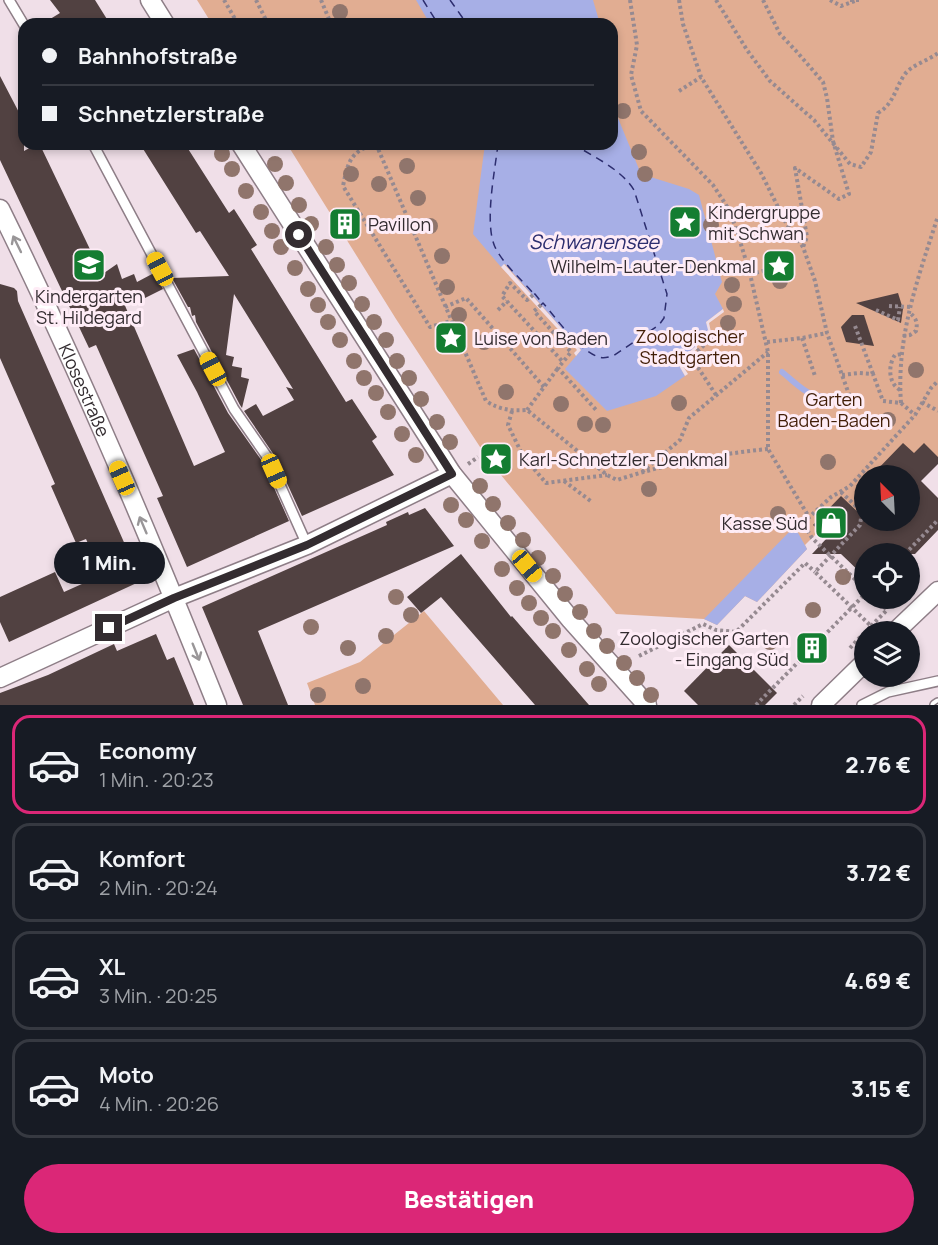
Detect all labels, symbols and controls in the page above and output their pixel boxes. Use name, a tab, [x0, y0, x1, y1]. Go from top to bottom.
text: Bahnhofstraße	[78, 41, 238, 71]
text: Schnetzlerstraße	[78, 99, 265, 129]
place label: Kindergruppe mit Schwan	[708, 200, 821, 245]
place icon: Kindergruppe mit Schwan	[667, 204, 703, 240]
building icon: Pavillon	[327, 206, 363, 242]
place label: Pavillon	[368, 212, 431, 236]
route start	[285, 221, 312, 248]
water label: Schwanensee	[529, 228, 660, 255]
one-way arrow	[11, 236, 23, 254]
school or university icon: Kindergarten St. Hildegard	[71, 247, 107, 283]
place icon: Wilhelm-Lauter-Denkmal	[761, 248, 797, 284]
car	[144, 249, 176, 289]
place label: Wilhelm-Lauter-Denkmal	[550, 254, 756, 278]
place label: Kindergarten St. Hildegard	[35, 284, 143, 329]
place icon: Luise von Baden	[433, 320, 469, 356]
park label: Zoologischer Stadtgarten	[635, 324, 745, 369]
place label: Luise von Baden	[474, 326, 608, 350]
street label: Klosestraße	[53, 340, 116, 440]
car	[197, 349, 229, 389]
park label: Garten Baden-Baden	[778, 387, 890, 432]
place icon: Karl-Schnetzler-Denkmal	[478, 441, 514, 477]
place label: Karl-Schnetzler-Denkmal	[519, 447, 728, 471]
car	[258, 451, 290, 491]
car	[106, 458, 138, 498]
north arrow	[854, 465, 920, 531]
map controls	[854, 465, 920, 687]
shop icon: Kasse Süd	[813, 505, 849, 541]
place label: Kasse Süd	[722, 511, 808, 535]
one-way arrow	[137, 517, 148, 535]
callout: 1 Min.	[54, 541, 164, 583]
button: locate	[854, 543, 920, 609]
car	[509, 546, 545, 586]
text: 1 Min.	[82, 549, 137, 576]
route end	[95, 614, 122, 641]
button: layers	[854, 621, 920, 687]
place label: Zoologischer Garten - Eingang Süd	[619, 626, 789, 671]
building icon: Zoologischer Garten - Eingang Süd	[794, 630, 830, 666]
one-way arrow	[191, 642, 202, 660]
text: Economy	[99, 736, 197, 766]
icon: car	[27, 738, 81, 792]
text: 2.76 €	[845, 750, 911, 780]
text: 1 Min. · 20:23	[99, 766, 214, 793]
text: Komfort	[99, 844, 186, 874]
icon: car	[27, 846, 81, 900]
text: 3.72 €	[846, 858, 911, 888]
text: 2 Min. · 20:24	[99, 874, 218, 901]
text: XL	[99, 952, 125, 982]
icon: car	[27, 954, 81, 1008]
text: 4.69 €	[844, 966, 911, 996]
text: 3 Min. · 20:25	[99, 982, 218, 1009]
text: Moto	[99, 1060, 154, 1090]
icon: car	[27, 1062, 81, 1116]
text: 3.15 €	[851, 1074, 911, 1104]
text: 4 Min. · 20:26	[99, 1090, 219, 1117]
button: Bestätigen	[24, 1164, 914, 1233]

